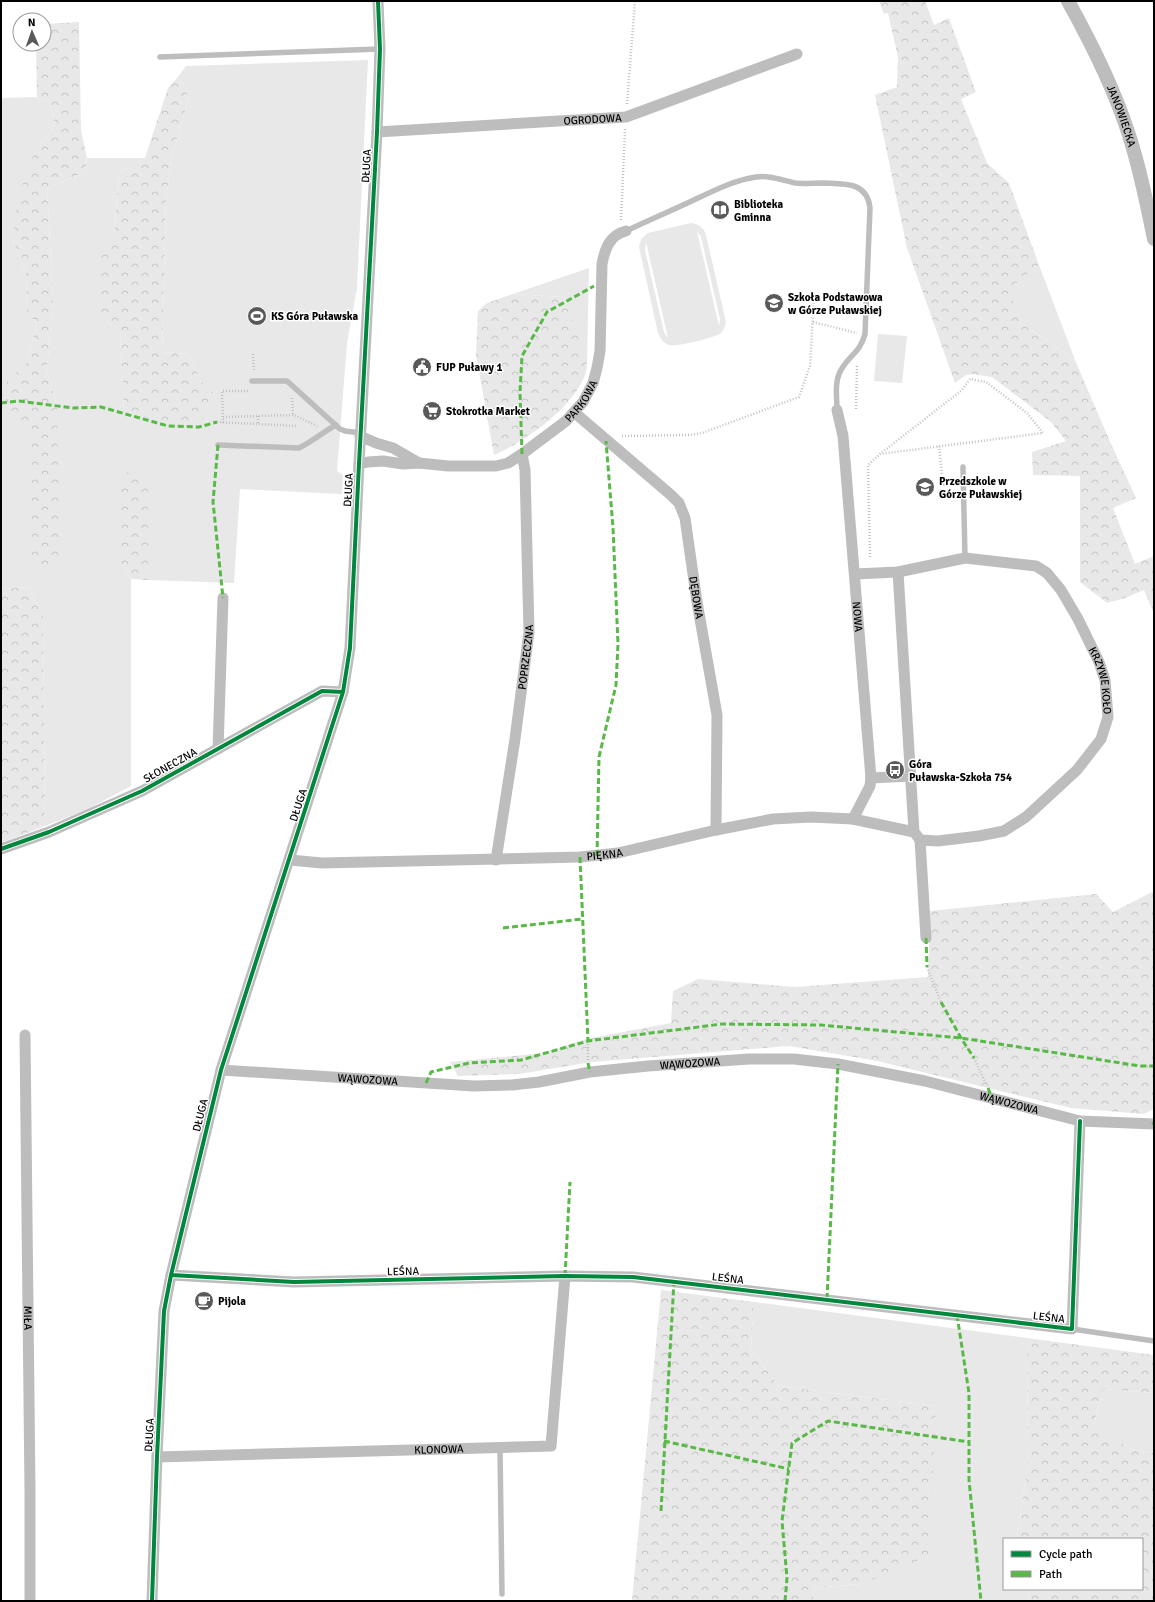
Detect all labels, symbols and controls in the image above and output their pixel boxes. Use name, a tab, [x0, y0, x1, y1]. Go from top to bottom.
north arrow	[12, 12, 52, 52]
text: N	[28, 16, 36, 29]
street label: JANOWIECKA	[1104, 83, 1138, 149]
street label: OGRODOWA	[563, 111, 622, 128]
street label: DŁUGA	[359, 149, 374, 183]
place label: Biblioteka Gminna	[734, 198, 783, 224]
library icon: Biblioteka Gminna	[709, 199, 731, 221]
place label: Szkoła Podstawowa w Górze Puławskiej	[788, 291, 883, 317]
school or university icon: Szkoła Podstawowa w Górze Puławskiej	[763, 292, 785, 314]
sports icon: KS Góra Puławska	[246, 305, 268, 327]
place label: KS Góra Puławska	[271, 310, 359, 323]
public building icon: FUP Puławy 1	[411, 356, 433, 378]
place label: FUP Puławy 1	[436, 361, 502, 374]
street label: PARKOWA	[562, 378, 601, 425]
supermarket icon: Stokrotka Market	[421, 400, 443, 422]
place label: Stokrotka Market	[446, 405, 530, 418]
street label: DŁUGA	[341, 473, 356, 507]
place label: Przedszkole w Górze Puławskiej	[939, 475, 1022, 501]
school or university icon: Przedszkole w Górze Puławskiej	[914, 476, 936, 498]
street label: DĘBOWA	[686, 575, 706, 620]
street label: NOWA	[850, 601, 865, 633]
street label: POPRZECZNA	[515, 624, 536, 691]
street label: KRZYWE KOŁO	[1086, 645, 1114, 715]
street label: SŁONECZNA	[141, 745, 200, 786]
place label: Góra Puławska-Szkoła 754	[909, 758, 1012, 784]
bus stop icon: Góra Puławska-Szkoła 754	[884, 759, 906, 781]
street label: DŁUGA	[287, 787, 310, 823]
street label: PIĘKNA	[586, 846, 625, 863]
street label: WĄWOZOWA	[659, 1055, 721, 1072]
street label: WĄWOZOWA	[337, 1071, 399, 1088]
street label: WĄWOZOWA	[978, 1089, 1040, 1117]
street label: DŁUGA	[190, 1097, 211, 1133]
street label: LEŚNA	[387, 1264, 419, 1278]
street label: LEŚNA	[711, 1269, 745, 1287]
cafe icon: Pijola	[193, 1290, 215, 1312]
place label: Pijola	[218, 1295, 246, 1308]
street label: MIŁA	[21, 1306, 34, 1331]
street label: LEŚNA	[1032, 1308, 1066, 1326]
street label: DŁUGA	[142, 1418, 157, 1452]
street label: KLONOWA	[414, 1442, 464, 1457]
legend	[1003, 1538, 1143, 1590]
text: Cycle path	[1039, 1547, 1092, 1562]
text: Path	[1039, 1567, 1062, 1582]

